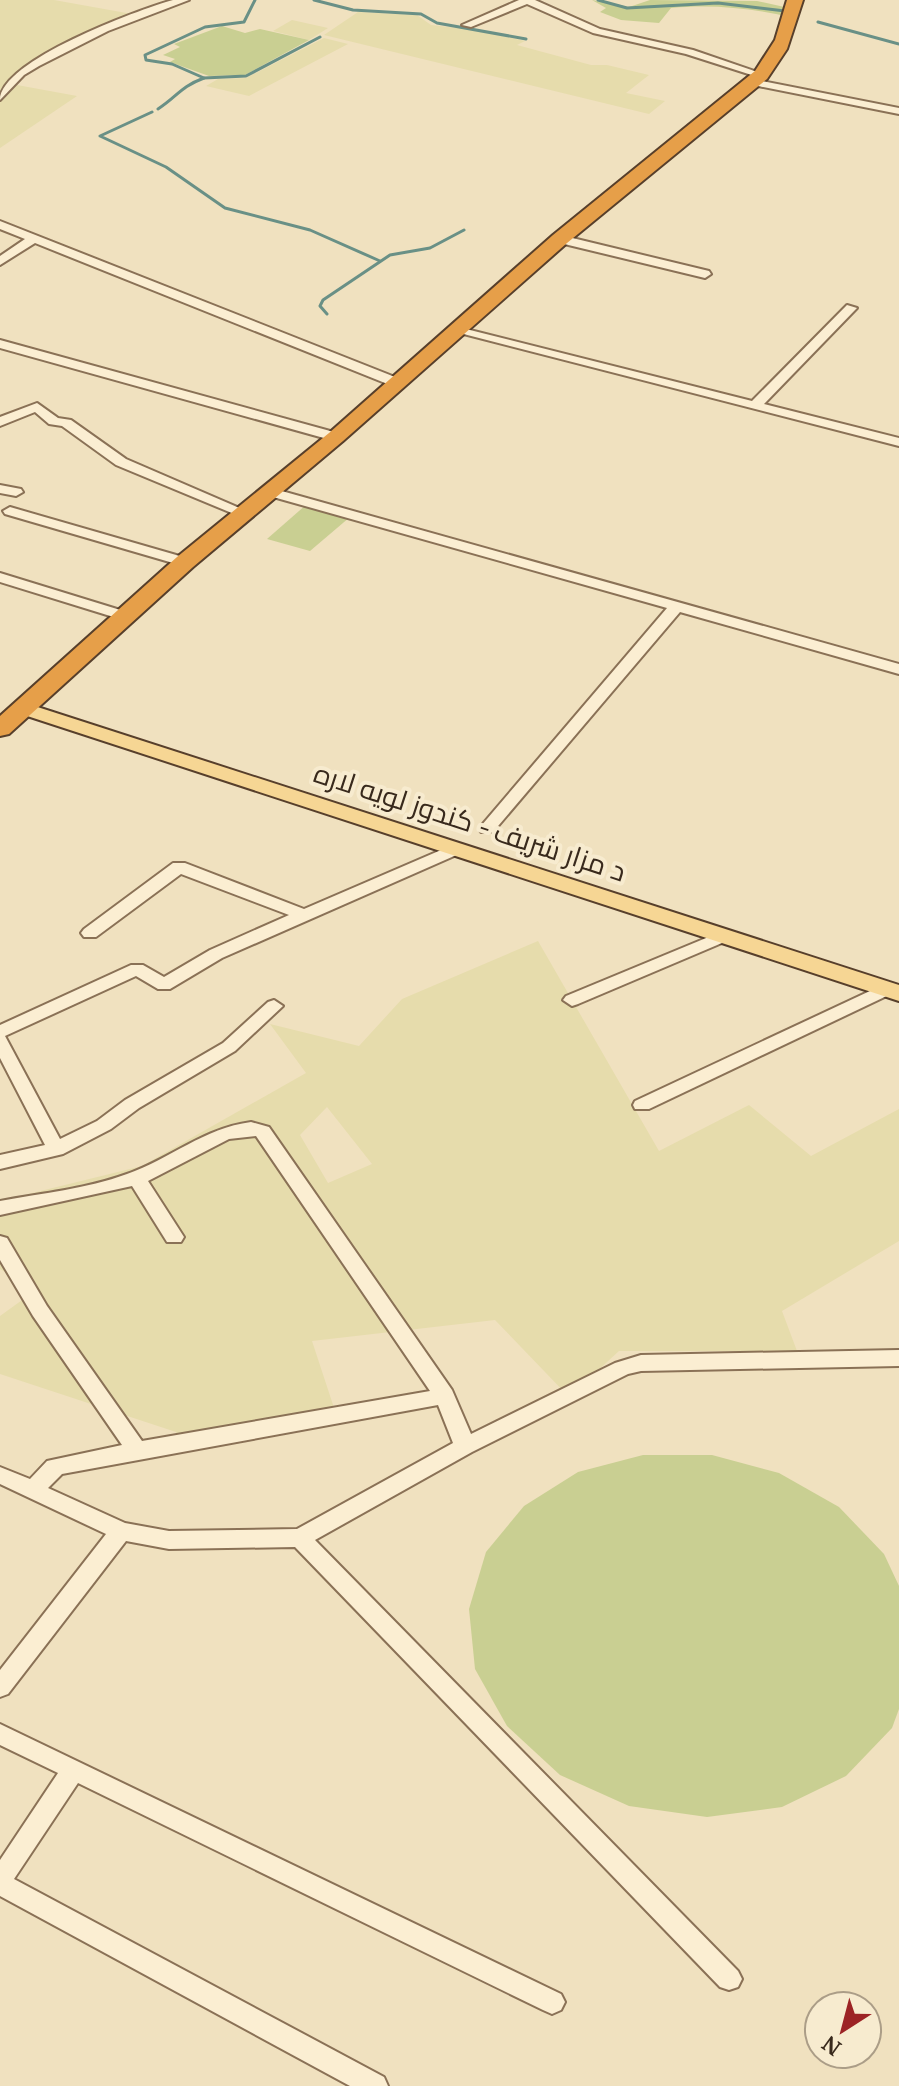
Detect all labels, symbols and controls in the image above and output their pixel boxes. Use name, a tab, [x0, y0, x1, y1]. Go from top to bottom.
street label: د مزار شریف - کندوز لویه لاره	[309, 754, 631, 889]
north arrow	[803, 1990, 883, 2070]
text: N	[815, 2030, 846, 2063]

